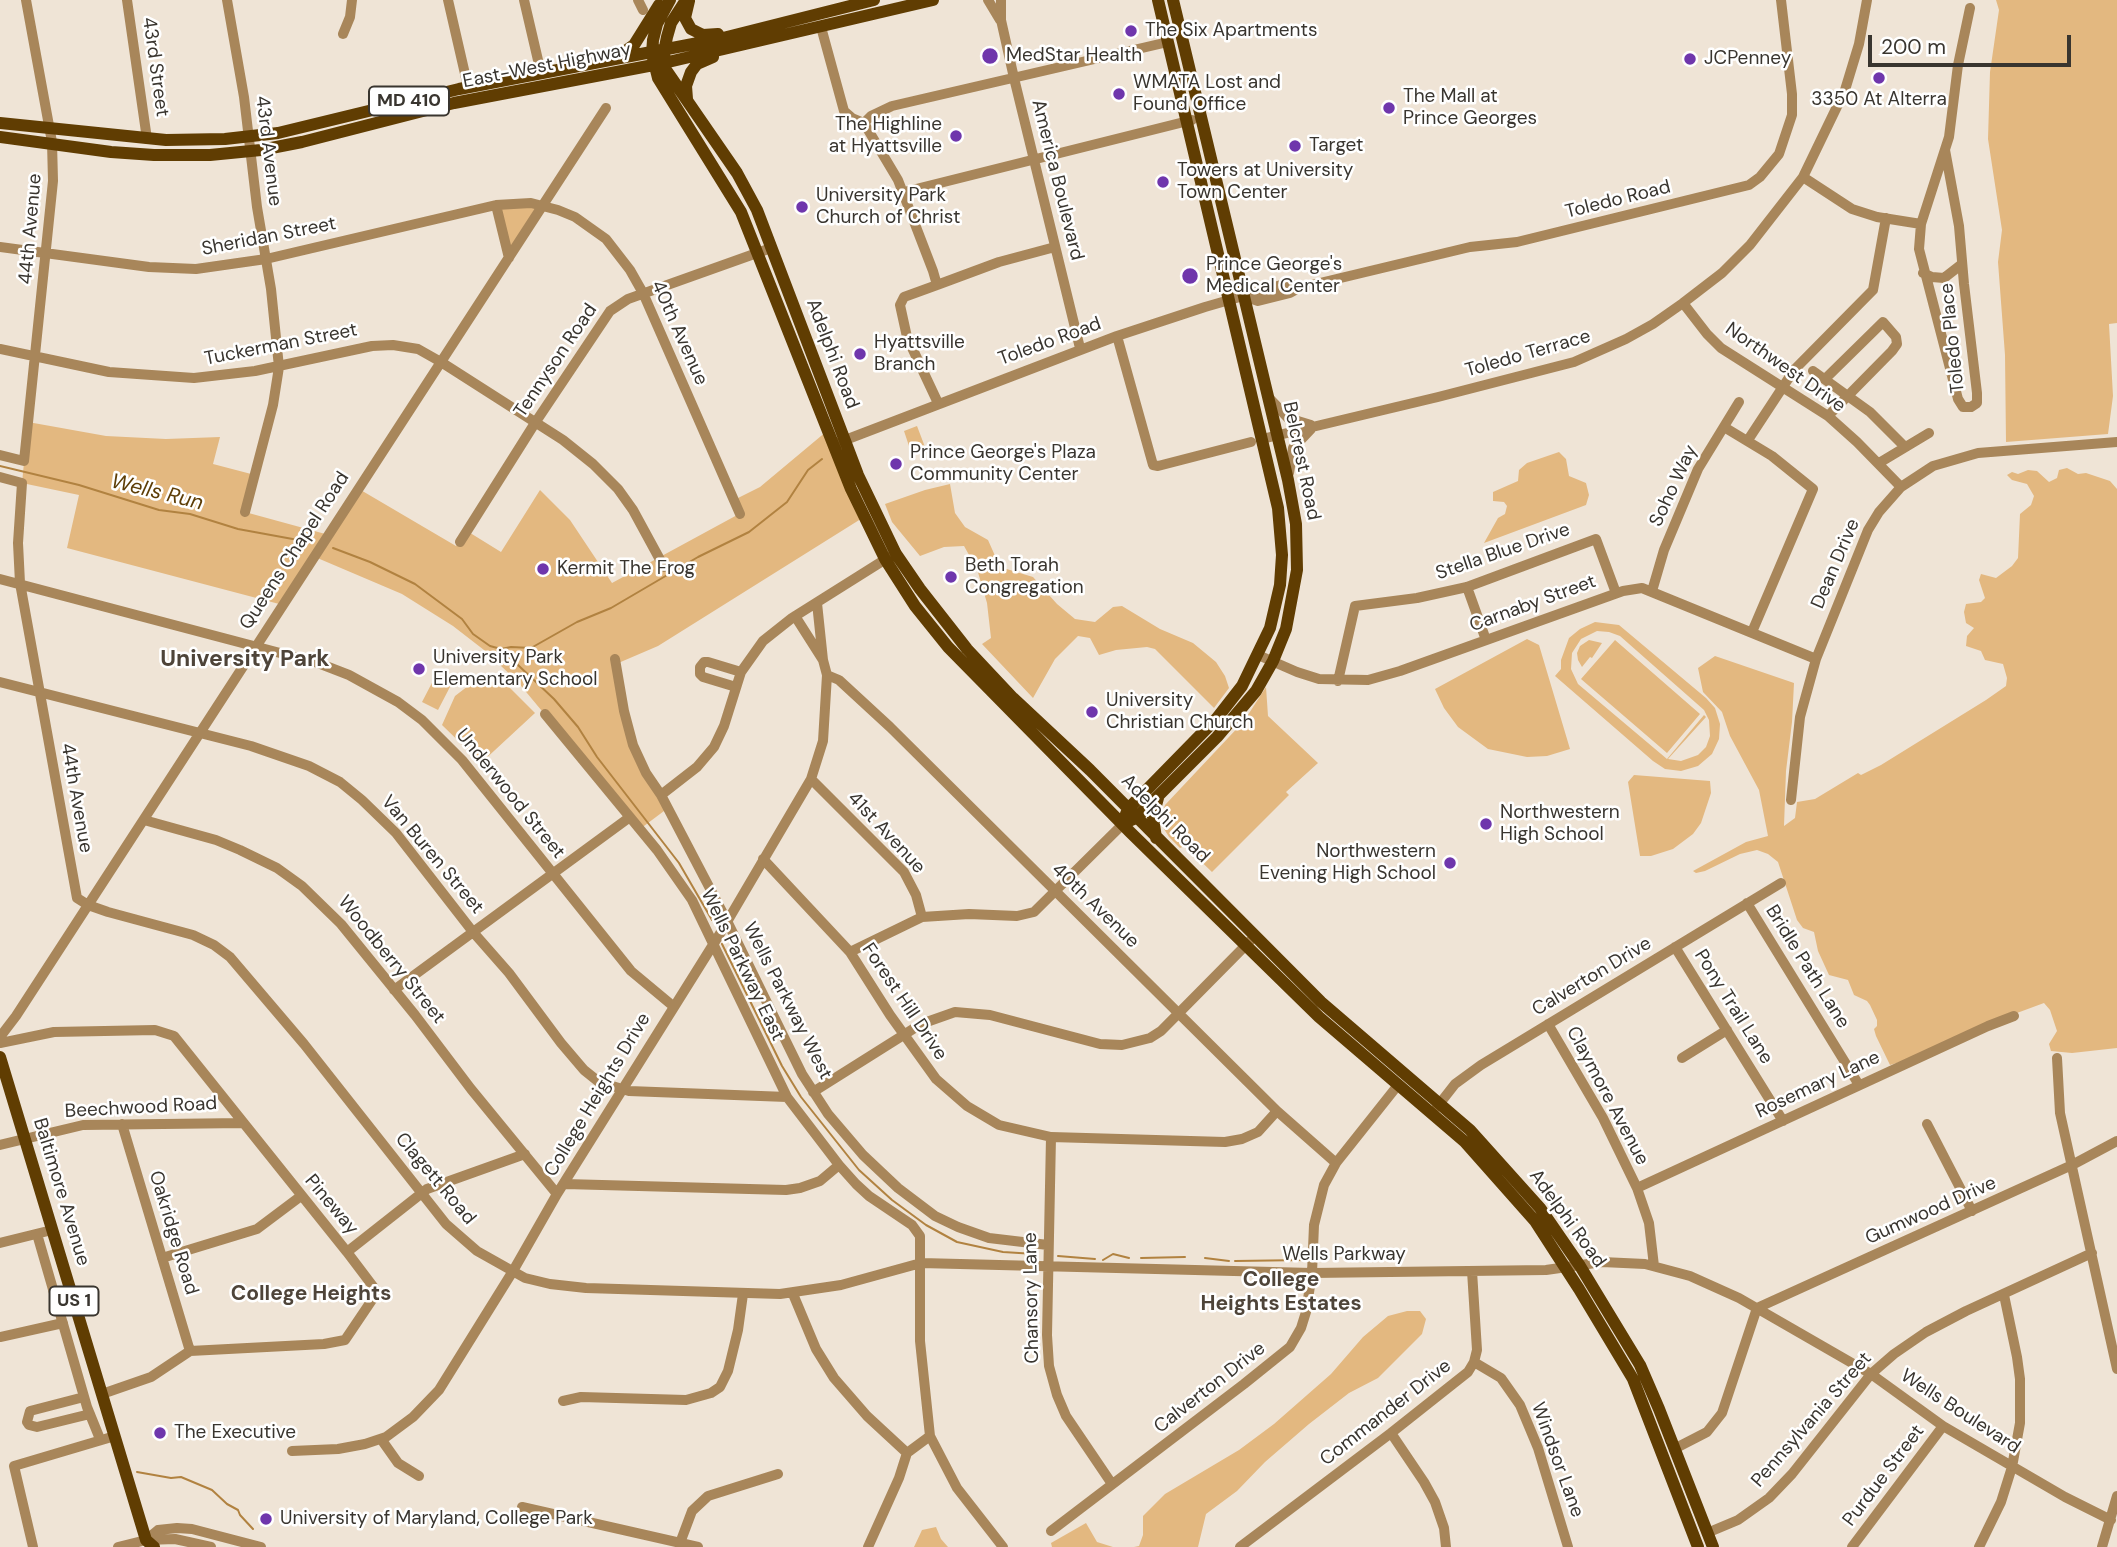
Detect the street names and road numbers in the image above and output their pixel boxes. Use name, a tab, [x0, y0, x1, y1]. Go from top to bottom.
street label: 43rd Street	[137, 16, 173, 118]
street label: East-West Highway	[461, 39, 633, 93]
road number: MD 410	[369, 86, 449, 116]
street label: 43rd Avenue	[250, 95, 286, 207]
street label: America Boulevard	[1026, 97, 1088, 263]
street label: 44th Avenue	[15, 173, 47, 285]
street label: Toledo Road	[1563, 176, 1673, 224]
street label: Sheridan Street	[200, 213, 338, 261]
street label: 40th Avenue	[646, 277, 712, 389]
street label: Toledo Place	[1936, 282, 1970, 394]
street label: Adelphi Road	[801, 296, 863, 412]
street label: Tennyson Road	[510, 300, 602, 422]
street label: Toledo Road	[995, 313, 1105, 371]
street label: Northwest Drive	[1721, 318, 1849, 418]
street label: Tuckerman Street	[203, 319, 359, 371]
street label: Toledo Terrace	[1463, 325, 1593, 383]
street label: Belcrest Road	[1277, 400, 1325, 522]
street label: Soho Way	[1645, 441, 1703, 531]
street label: Queens Chapel Road	[235, 468, 355, 634]
street label: Dean Drive	[1807, 516, 1865, 612]
street label: Stella Blue Drive	[1433, 518, 1573, 586]
street label: Carnaby Street	[1467, 571, 1599, 637]
street label: Underwood Street	[451, 724, 569, 864]
street label: 44th Avenue	[55, 741, 97, 855]
street label: Adelphi Road	[1116, 770, 1214, 868]
street label: 41st Avenue	[842, 787, 930, 879]
street label: Van Buren Street	[376, 791, 488, 919]
street label: 40th Avenue	[1047, 859, 1143, 953]
street label: Wells Parkway East	[695, 885, 789, 1045]
street label: Woodberry Street	[332, 891, 450, 1029]
street label: Bridle Path Lane	[1760, 901, 1854, 1033]
street label: Wells Parkway West	[737, 919, 837, 1083]
street label: Calverton Drive	[1528, 932, 1656, 1022]
street label: Forest Hill Drive	[856, 939, 952, 1065]
street label: Pony Trail Lane	[1689, 945, 1777, 1069]
street label: College Heights Drive	[540, 1009, 656, 1181]
street label: Claymore Avenue	[1561, 1023, 1653, 1169]
street label: Rosemary Lane	[1752, 1046, 1884, 1124]
street label: Beechwood Road	[64, 1093, 218, 1123]
street label: Baltimore Avenue	[28, 1115, 94, 1269]
street label: Clagett Road	[390, 1128, 480, 1230]
street label: Adelphi Road	[1524, 1165, 1610, 1273]
street label: Oakridge Road	[143, 1168, 203, 1298]
street label: Pineway	[299, 1170, 363, 1240]
street label: Gumwood Drive	[1862, 1172, 2000, 1250]
street label: Chansory Lane	[1019, 1232, 1045, 1364]
street label: Wells Parkway	[1282, 1244, 1406, 1266]
road number: US 1	[50, 1286, 98, 1316]
street label: Calverton Drive	[1150, 1337, 1270, 1439]
street label: Pennsylvania Street	[1747, 1348, 1877, 1492]
street label: Commander Drive	[1316, 1355, 1456, 1471]
street label: Wells Boulevard	[1896, 1365, 2024, 1459]
street label: Windsor Lane	[1526, 1399, 1588, 1521]
street label: Purdue Street	[1838, 1421, 1930, 1531]

